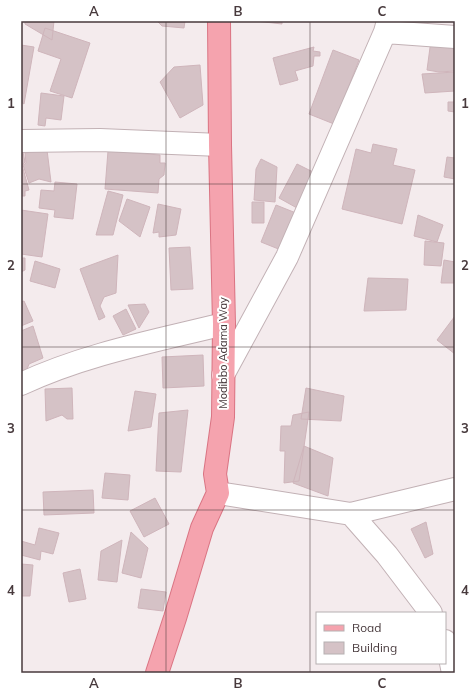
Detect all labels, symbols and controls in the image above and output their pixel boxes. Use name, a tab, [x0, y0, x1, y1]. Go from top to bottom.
text: A	[89, 3, 99, 19]
text: B	[234, 3, 243, 19]
text: C	[378, 3, 387, 19]
text: 1	[7, 95, 15, 111]
text: 1	[461, 95, 469, 111]
text: 2	[7, 257, 15, 273]
text: 2	[461, 257, 469, 273]
street label: Modibbo Adama Way	[216, 297, 230, 409]
text: 3	[7, 420, 15, 436]
text: 3	[461, 420, 469, 436]
text: 4	[7, 582, 15, 598]
text: 4	[461, 582, 469, 598]
legend	[316, 612, 446, 664]
text: Road	[352, 620, 381, 635]
text: Building	[352, 640, 397, 655]
text: A	[89, 675, 99, 691]
text: B	[234, 675, 243, 691]
text: C	[378, 675, 387, 691]

